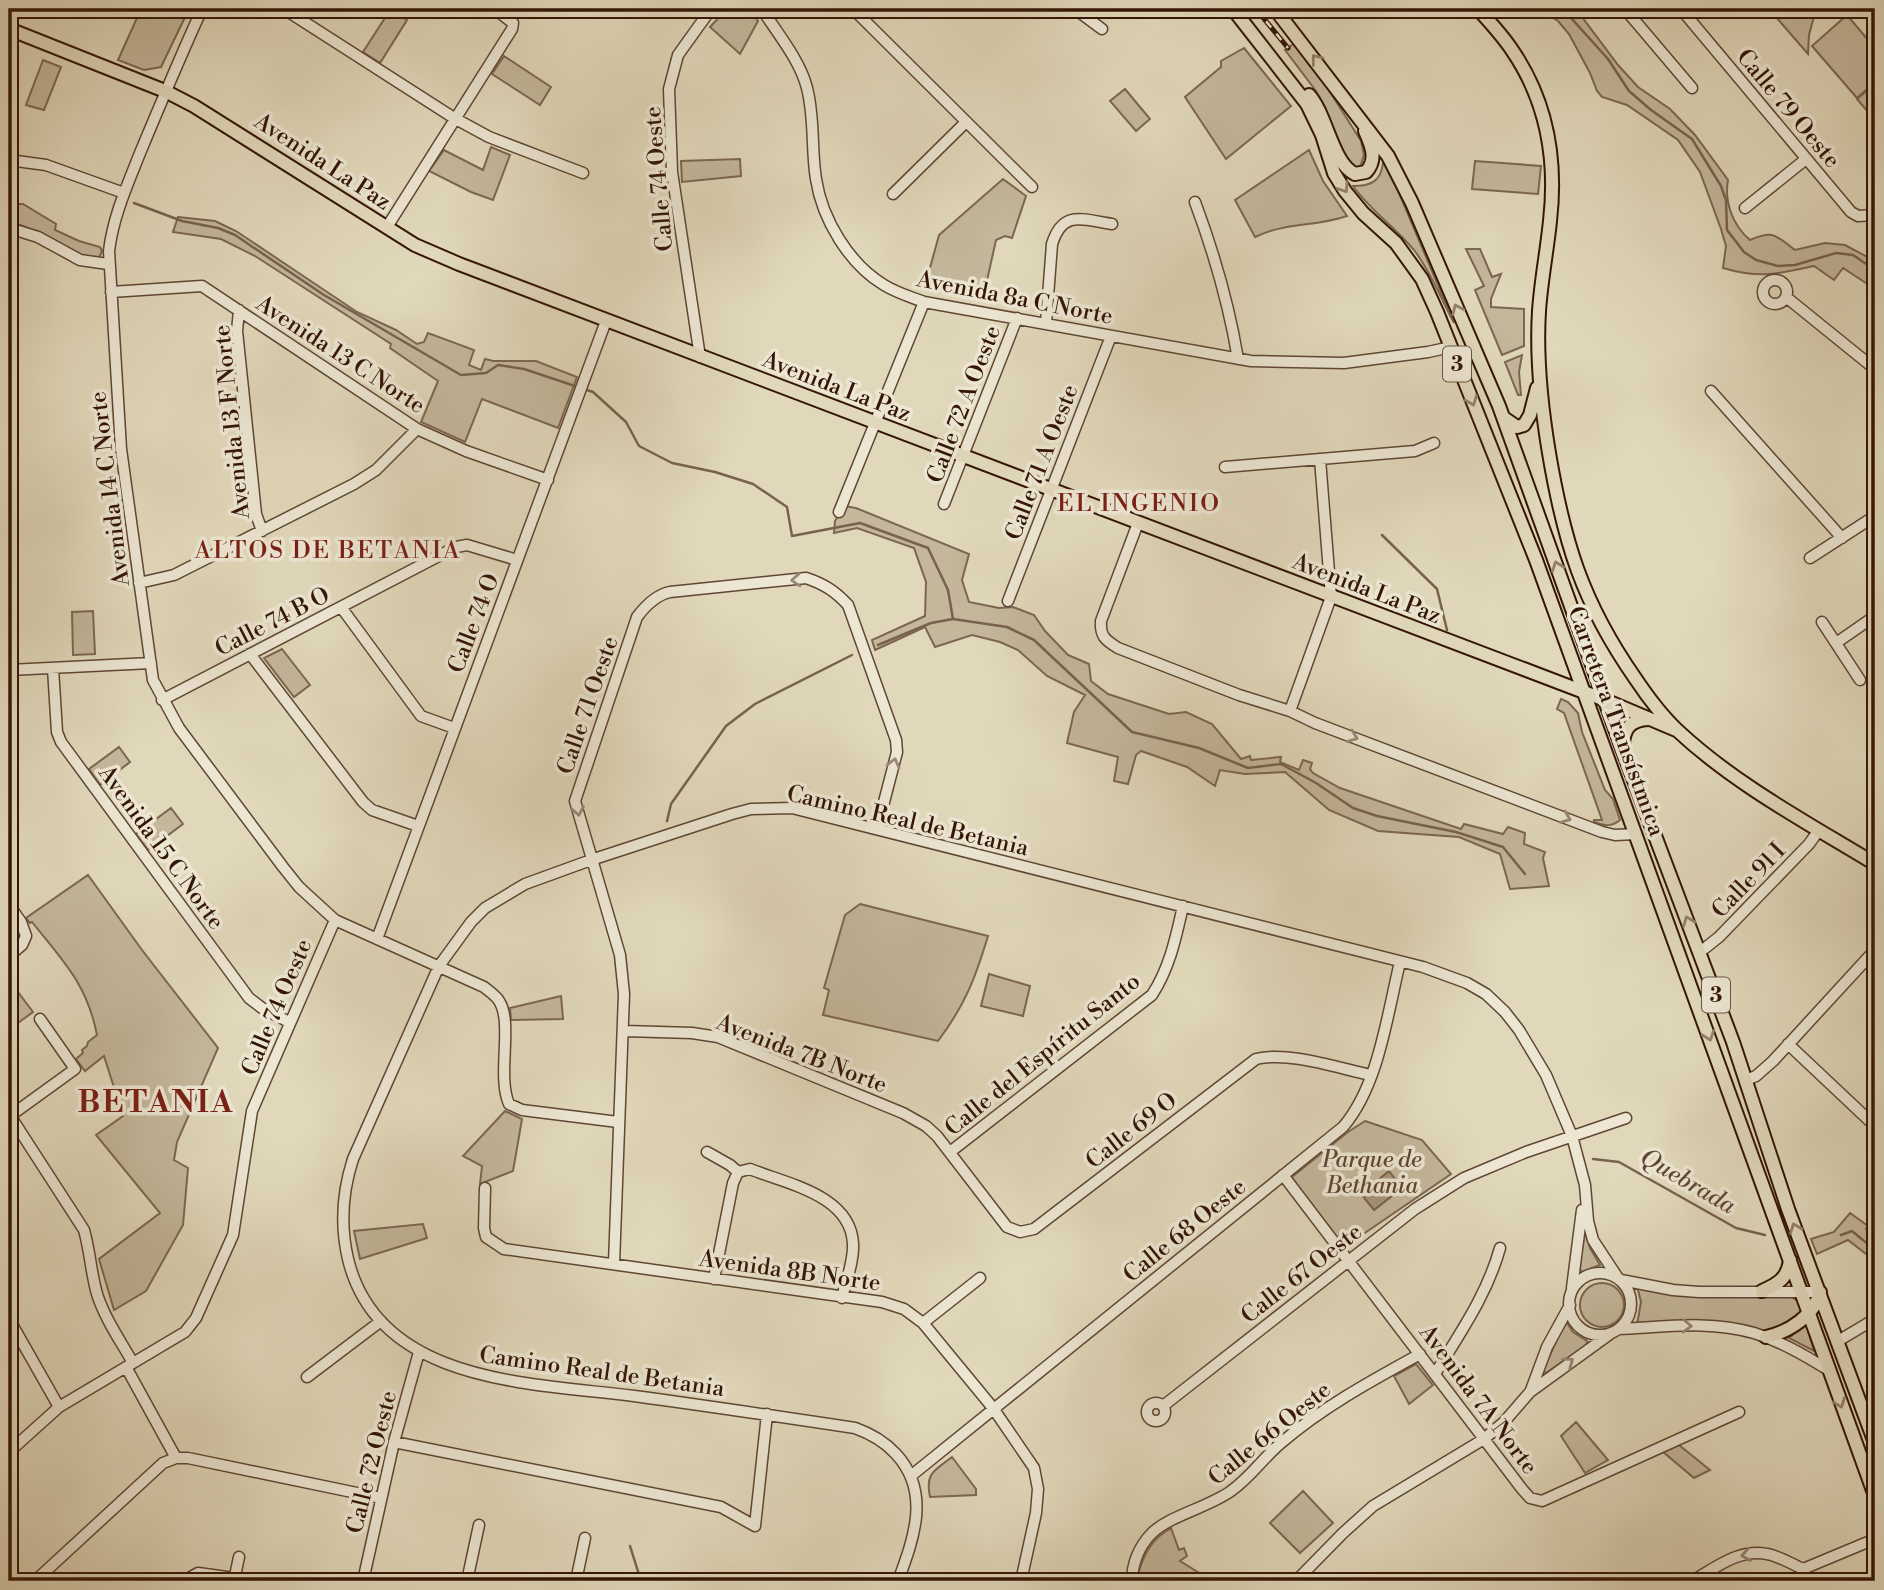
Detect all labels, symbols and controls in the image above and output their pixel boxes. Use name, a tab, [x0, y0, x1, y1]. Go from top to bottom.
street label: Calle 79 Oeste	[1730, 43, 1846, 174]
one-way arrow	[1312, 55, 1325, 67]
street label: Calle 74 Oeste	[639, 105, 679, 253]
street label: Avenida La Paz	[248, 107, 396, 216]
one-way arrow	[1336, 181, 1349, 194]
street label: Avenida 8a C Norte	[913, 265, 1115, 331]
street label: Avenida 13 C Norte	[250, 289, 430, 420]
one-way arrow	[1451, 304, 1465, 316]
street label: Calle 72 A Oeste	[921, 322, 1007, 487]
street label: Avenida 13 F Norte	[208, 323, 256, 521]
street label: Avenida La Paz	[757, 345, 915, 428]
road number: 3	[1443, 346, 1471, 382]
street label: Calle 71 A Oeste	[999, 381, 1084, 544]
street label: Avenida 14 C Norte	[84, 390, 136, 589]
one-way arrow	[1463, 394, 1477, 406]
district label: EL INGENIO	[1057, 489, 1221, 519]
district label: ALTOS DE BETANIA	[193, 536, 462, 566]
street label: Avenida La Paz	[1287, 547, 1445, 630]
one-way arrow	[1552, 561, 1566, 573]
street label: Calle 74 O	[442, 570, 506, 677]
one-way arrow	[790, 572, 801, 587]
street label: Calle 74 B O	[210, 581, 335, 663]
street label: Carretera Transístmica	[1561, 603, 1671, 840]
street label: Calle 71 Oeste	[551, 633, 625, 778]
one-way arrow	[1346, 729, 1359, 743]
one-way arrow	[886, 757, 900, 769]
street label: Avenida 15 C Norte	[92, 759, 230, 935]
street label: Camino Real de Betania	[784, 780, 1032, 863]
one-way arrow	[569, 805, 584, 817]
one-way arrow	[1559, 810, 1571, 824]
street label: Calle 91 I	[1706, 837, 1792, 924]
one-way arrow	[1682, 915, 1696, 927]
street label: Calle 74 Oeste	[236, 935, 318, 1080]
street label: Calle del Espíritu Santo	[939, 967, 1146, 1142]
road number: 3	[1702, 978, 1730, 1012]
street label: Avenida 7B Norte	[711, 1008, 891, 1099]
one-way arrow	[1701, 1029, 1715, 1042]
district label: BETANIA	[78, 1084, 234, 1122]
street label: Calle 69 O	[1080, 1087, 1183, 1175]
water label: Quebrada	[1634, 1143, 1741, 1222]
park label: Parque de Bethania	[1321, 1146, 1422, 1200]
street label: Calle 68 Oeste	[1118, 1173, 1252, 1289]
street label: Calle 67 Oeste	[1236, 1218, 1368, 1330]
one-way arrow	[1789, 1223, 1803, 1235]
street label: Avenida 8B Norte	[696, 1244, 882, 1298]
street label: Avenida 7A Norte	[1412, 1318, 1544, 1480]
one-way arrow	[1682, 1318, 1693, 1333]
street label: Camino Real de Betania	[477, 1341, 727, 1403]
one-way arrow	[1561, 1358, 1574, 1370]
street label: Calle 66 Oeste	[1203, 1376, 1337, 1492]
street label: Calle 72 Oeste	[341, 1388, 403, 1536]
one-way arrow	[1832, 1397, 1846, 1409]
one-way arrow	[1740, 1547, 1752, 1562]

